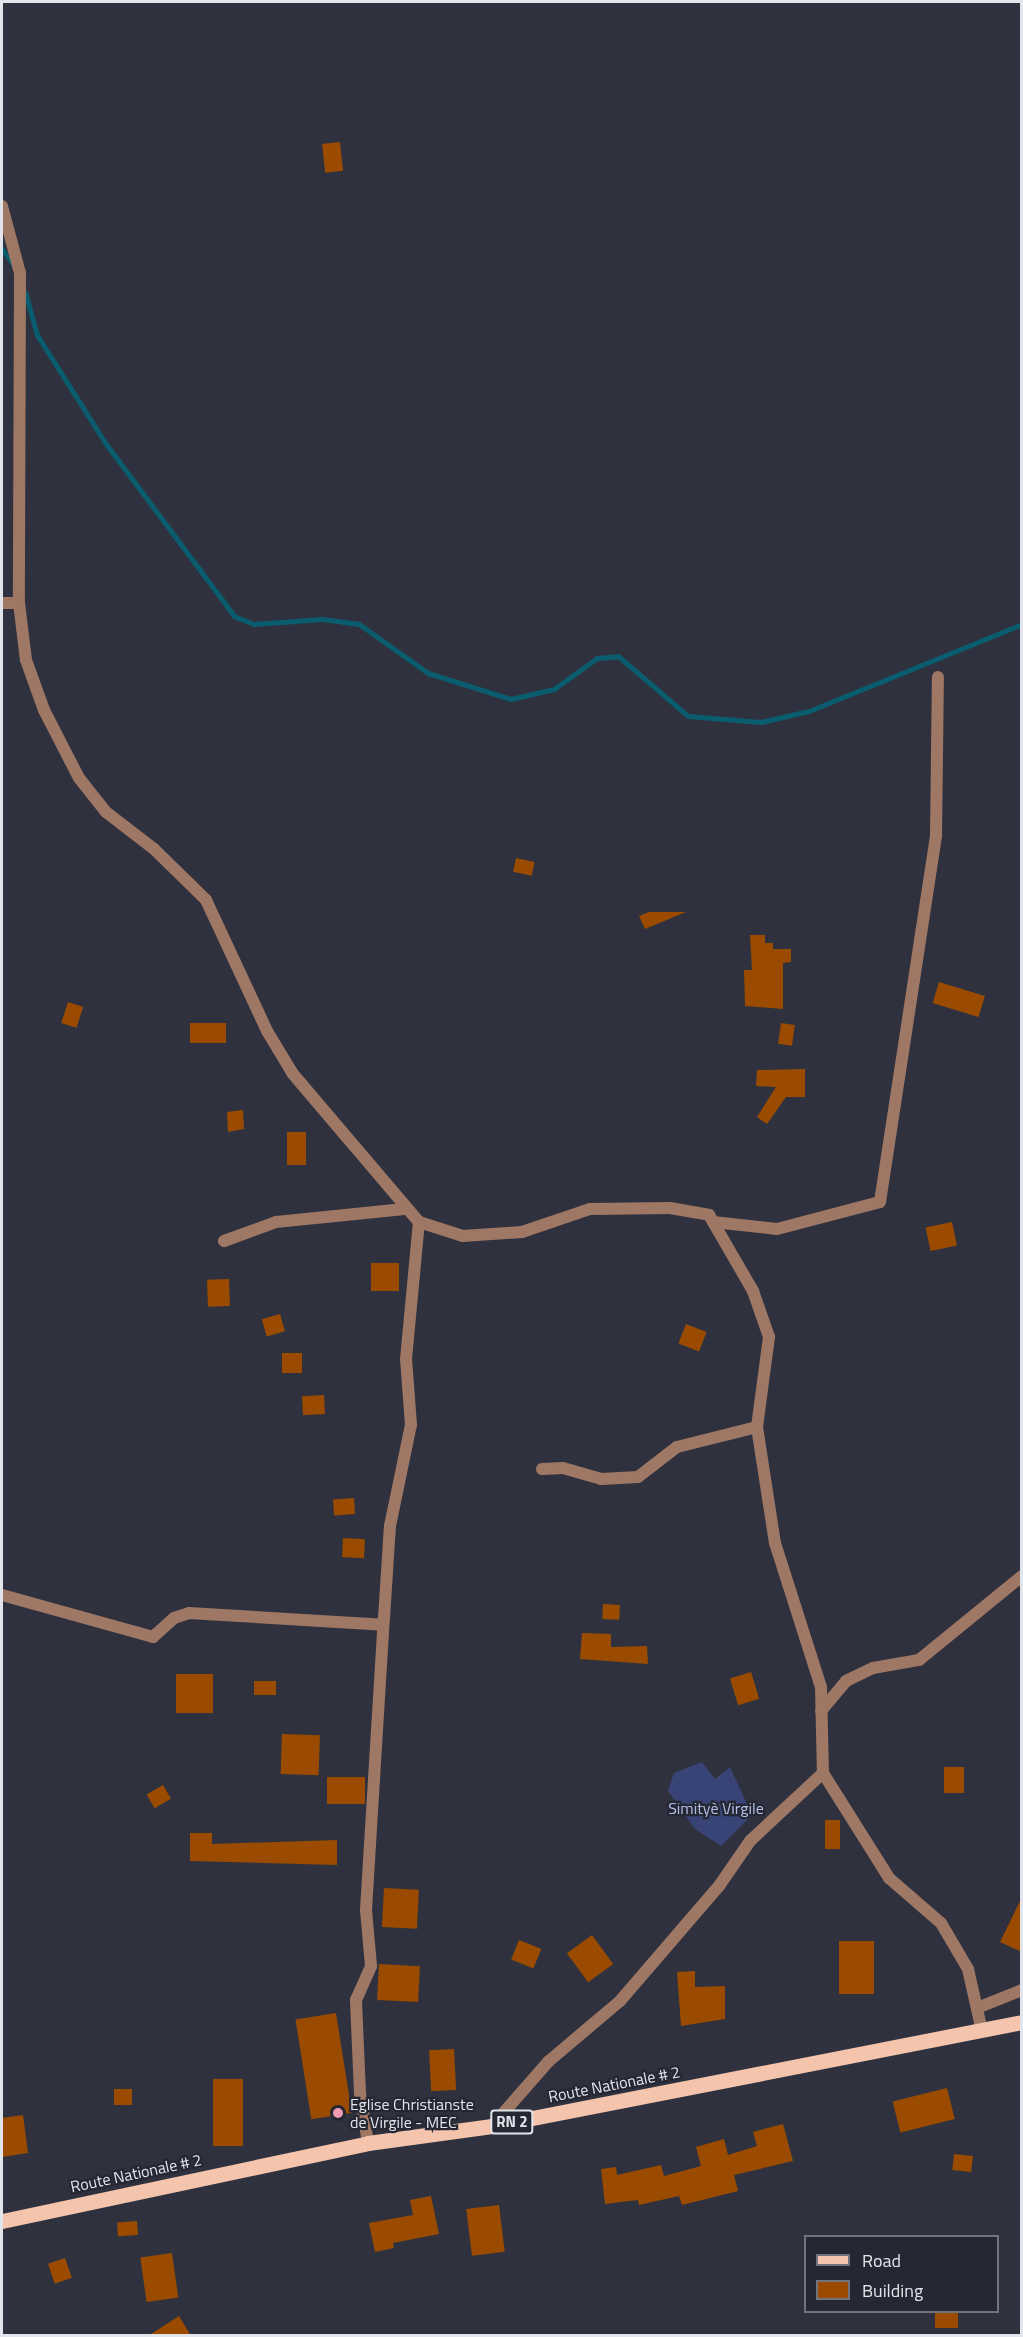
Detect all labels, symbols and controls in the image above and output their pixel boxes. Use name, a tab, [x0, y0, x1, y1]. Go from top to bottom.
park label: Simityè Virgile	[668, 1798, 764, 1818]
street label: Route Nationale # 2	[547, 2062, 681, 2106]
place label: Eglise Christianste de Virgile - MEC	[350, 2094, 474, 2132]
marker: Eglise Christianste de Virgile - MEC	[331, 2106, 345, 2120]
road number: RN 2	[490, 2110, 534, 2134]
street label: Route Nationale # 2	[69, 2150, 203, 2196]
legend	[804, 2235, 999, 2313]
text: Road	[862, 2247, 901, 2274]
text: Building	[862, 2277, 923, 2304]

